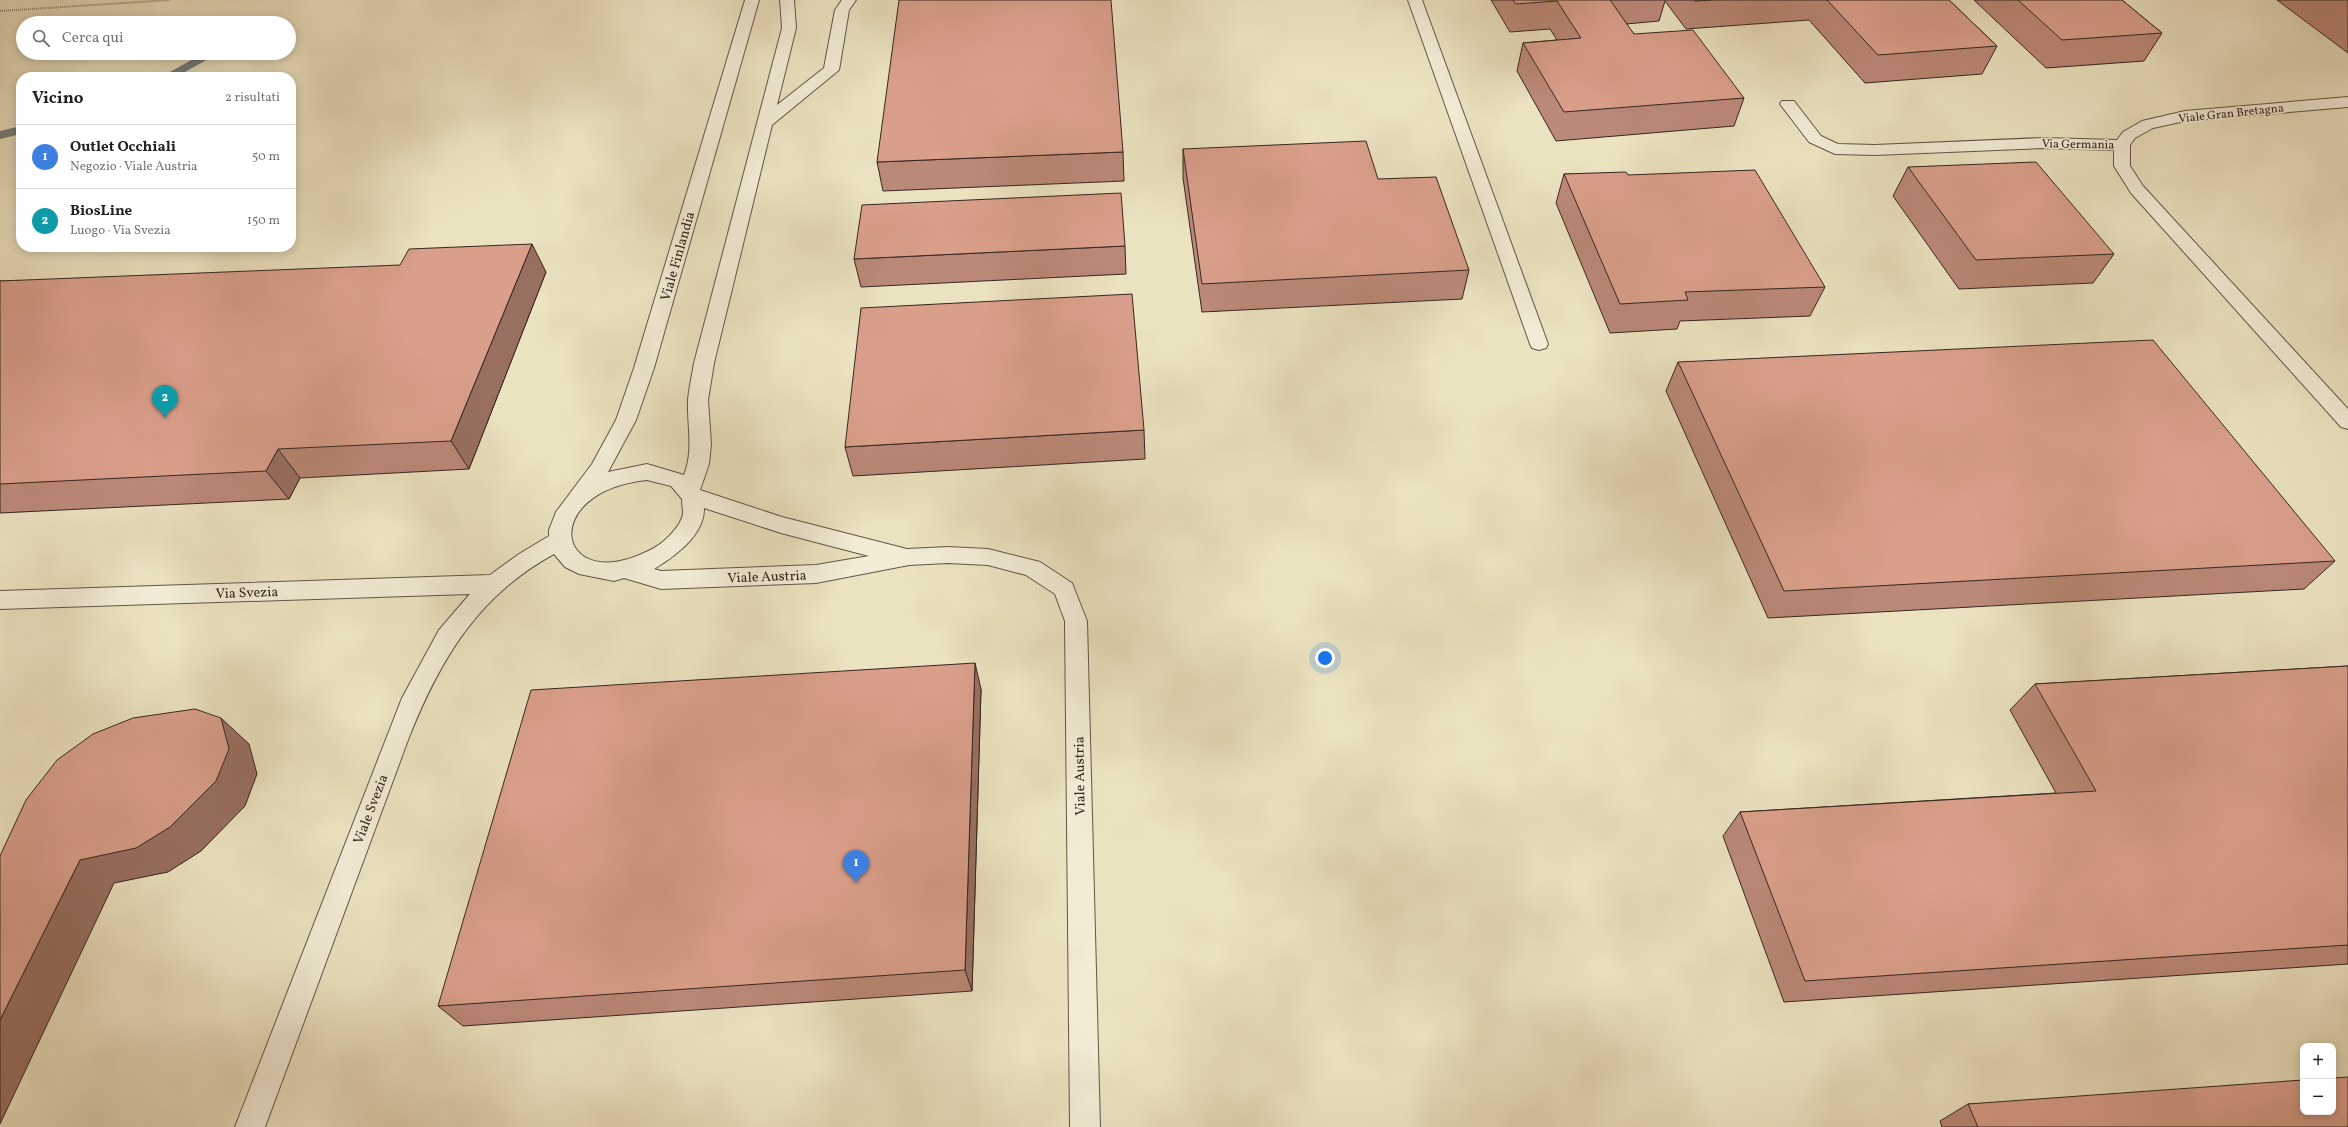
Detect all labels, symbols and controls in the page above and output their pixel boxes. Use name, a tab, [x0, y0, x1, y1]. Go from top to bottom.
search box	[16, 16, 296, 60]
icon: search	[30, 27, 52, 49]
text: Cerca qui	[62, 28, 124, 49]
text: Vicino	[32, 87, 83, 110]
text: 2 risultati	[225, 89, 280, 107]
street label: Viale Gran Bretagna	[2178, 101, 2285, 127]
street label: Via Germania	[2042, 136, 2114, 154]
text: Outlet Occhiali	[70, 137, 176, 158]
text: 1	[42, 148, 48, 166]
text: 50 m	[252, 148, 280, 166]
text: Negozio · Viale Austria	[70, 158, 198, 176]
text: BiosLine	[70, 201, 132, 222]
street label: Viale Finlandia	[657, 209, 700, 303]
text: 2	[42, 212, 48, 230]
text: 150 m	[247, 212, 280, 230]
text: Luogo · Via Svezia	[70, 222, 171, 240]
pin: 2	[152, 385, 178, 418]
street label: Viale Austria	[727, 567, 807, 588]
street label: Via Svezia	[215, 583, 279, 604]
your location	[1315, 648, 1335, 668]
street label: Viale Austria	[1070, 736, 1091, 816]
street label: Viale Svezia	[349, 772, 393, 847]
pin: 1	[843, 850, 869, 883]
map controls	[2300, 1043, 2336, 1115]
button: +	[2300, 1043, 2336, 1079]
button: −	[2300, 1079, 2336, 1115]

